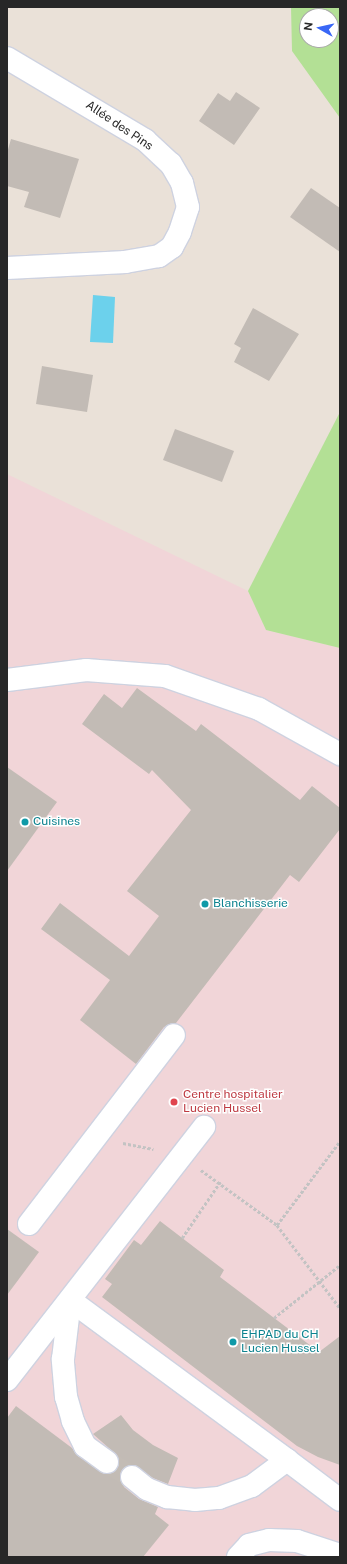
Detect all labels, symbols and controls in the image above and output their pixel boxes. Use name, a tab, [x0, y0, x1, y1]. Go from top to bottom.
north arrow	[299, 8, 339, 48]
text: N	[302, 21, 315, 32]
street label: Allée des Pins	[82, 98, 156, 154]
place label: Cuisines	[33, 815, 80, 829]
marker: Cuisines	[20, 817, 30, 827]
place label: Blanchisserie	[213, 897, 288, 911]
marker: Blanchisserie	[200, 899, 210, 909]
place label: Centre hospitalier Lucien Hussel	[183, 1088, 283, 1116]
marker: Centre hospitalier Lucien Hussel	[168, 1096, 180, 1108]
place label: EHPAD du CH Lucien Hussel	[241, 1328, 320, 1356]
marker: EHPAD du CH Lucien Hussel	[228, 1337, 238, 1347]

